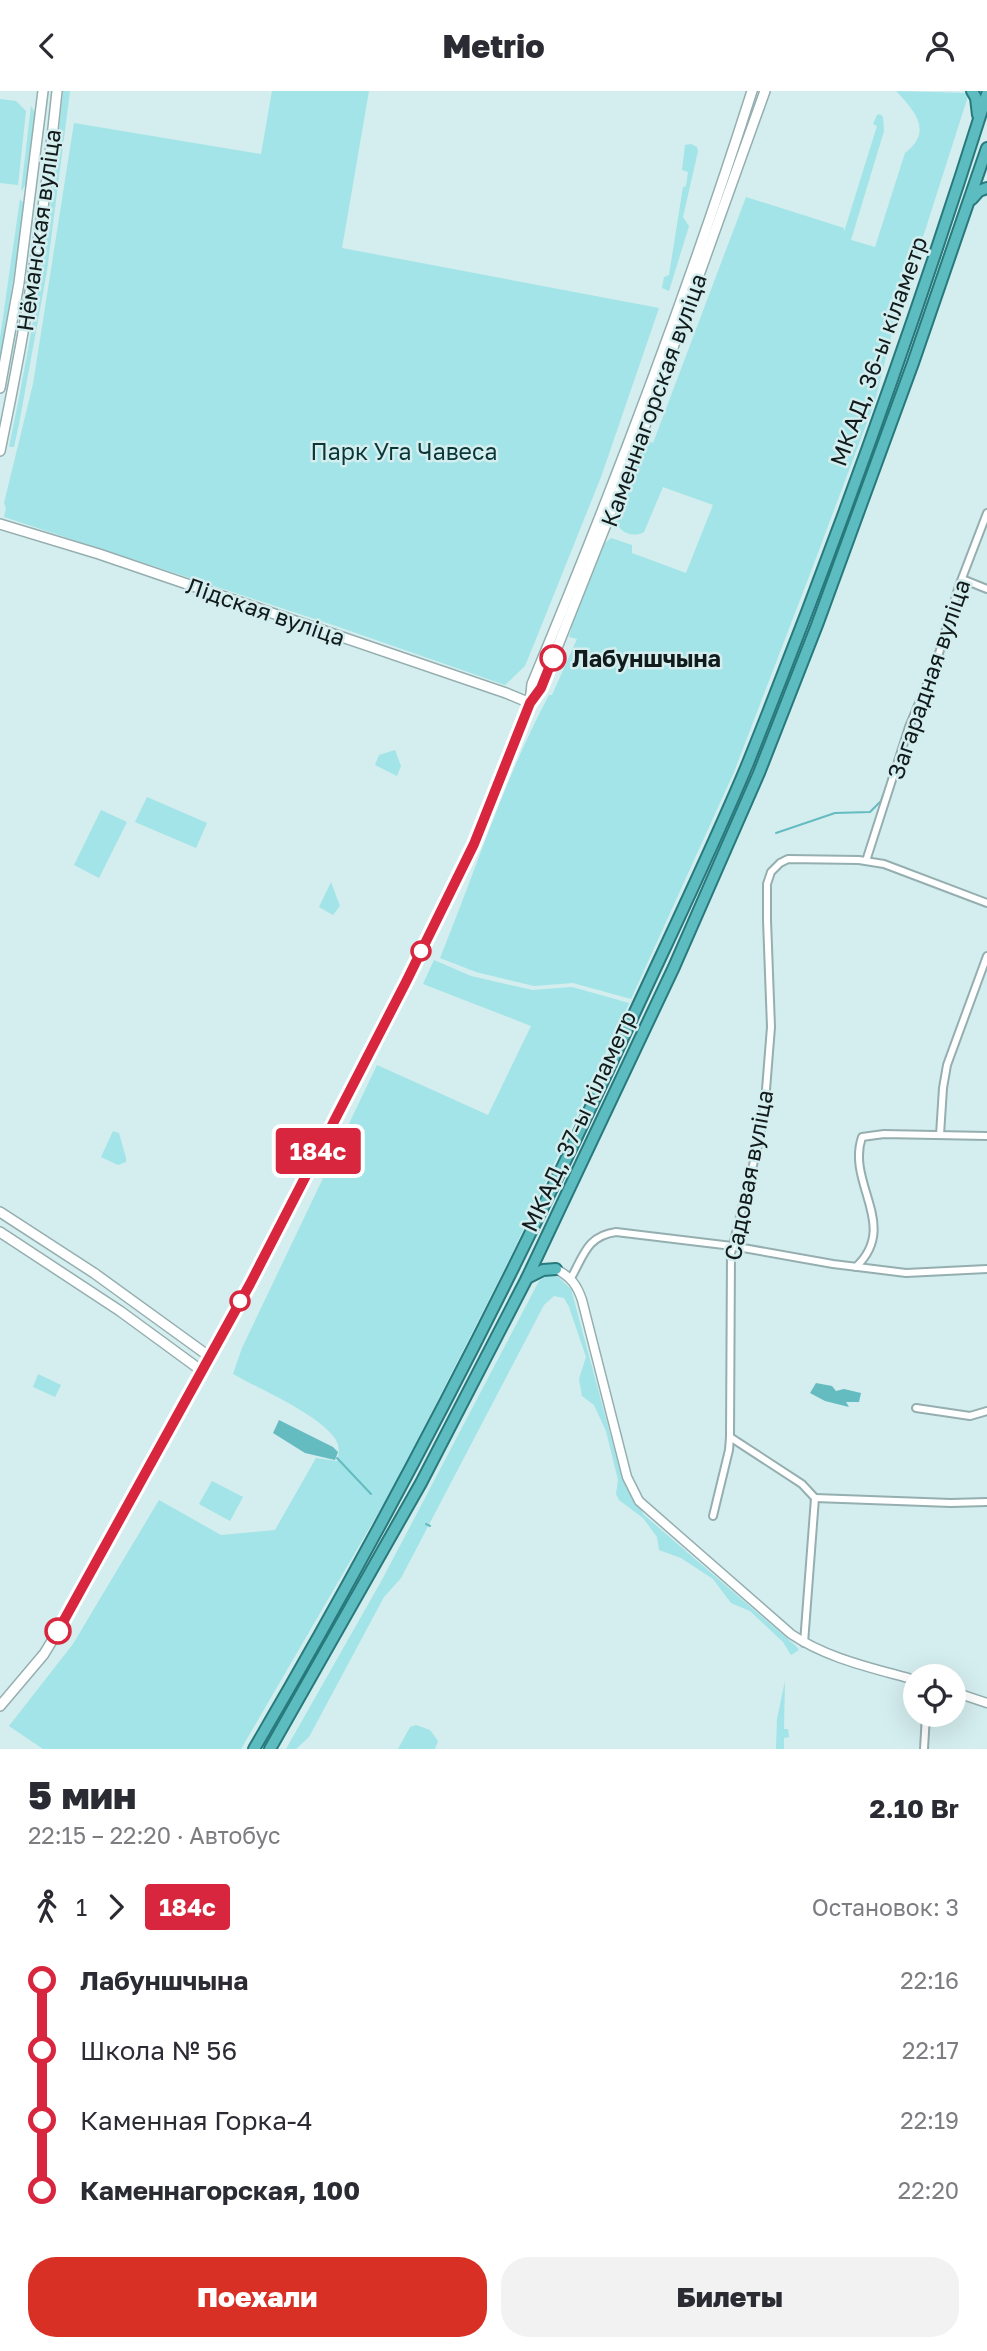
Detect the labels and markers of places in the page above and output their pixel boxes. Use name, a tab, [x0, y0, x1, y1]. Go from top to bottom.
place label: Лабуншчына	[572, 644, 721, 672]
marker: Лабуншчына	[540, 645, 566, 671]
unlabelled marker	[411, 941, 431, 961]
unlabelled marker	[230, 1291, 250, 1311]
unlabelled marker	[45, 1618, 71, 1644]

